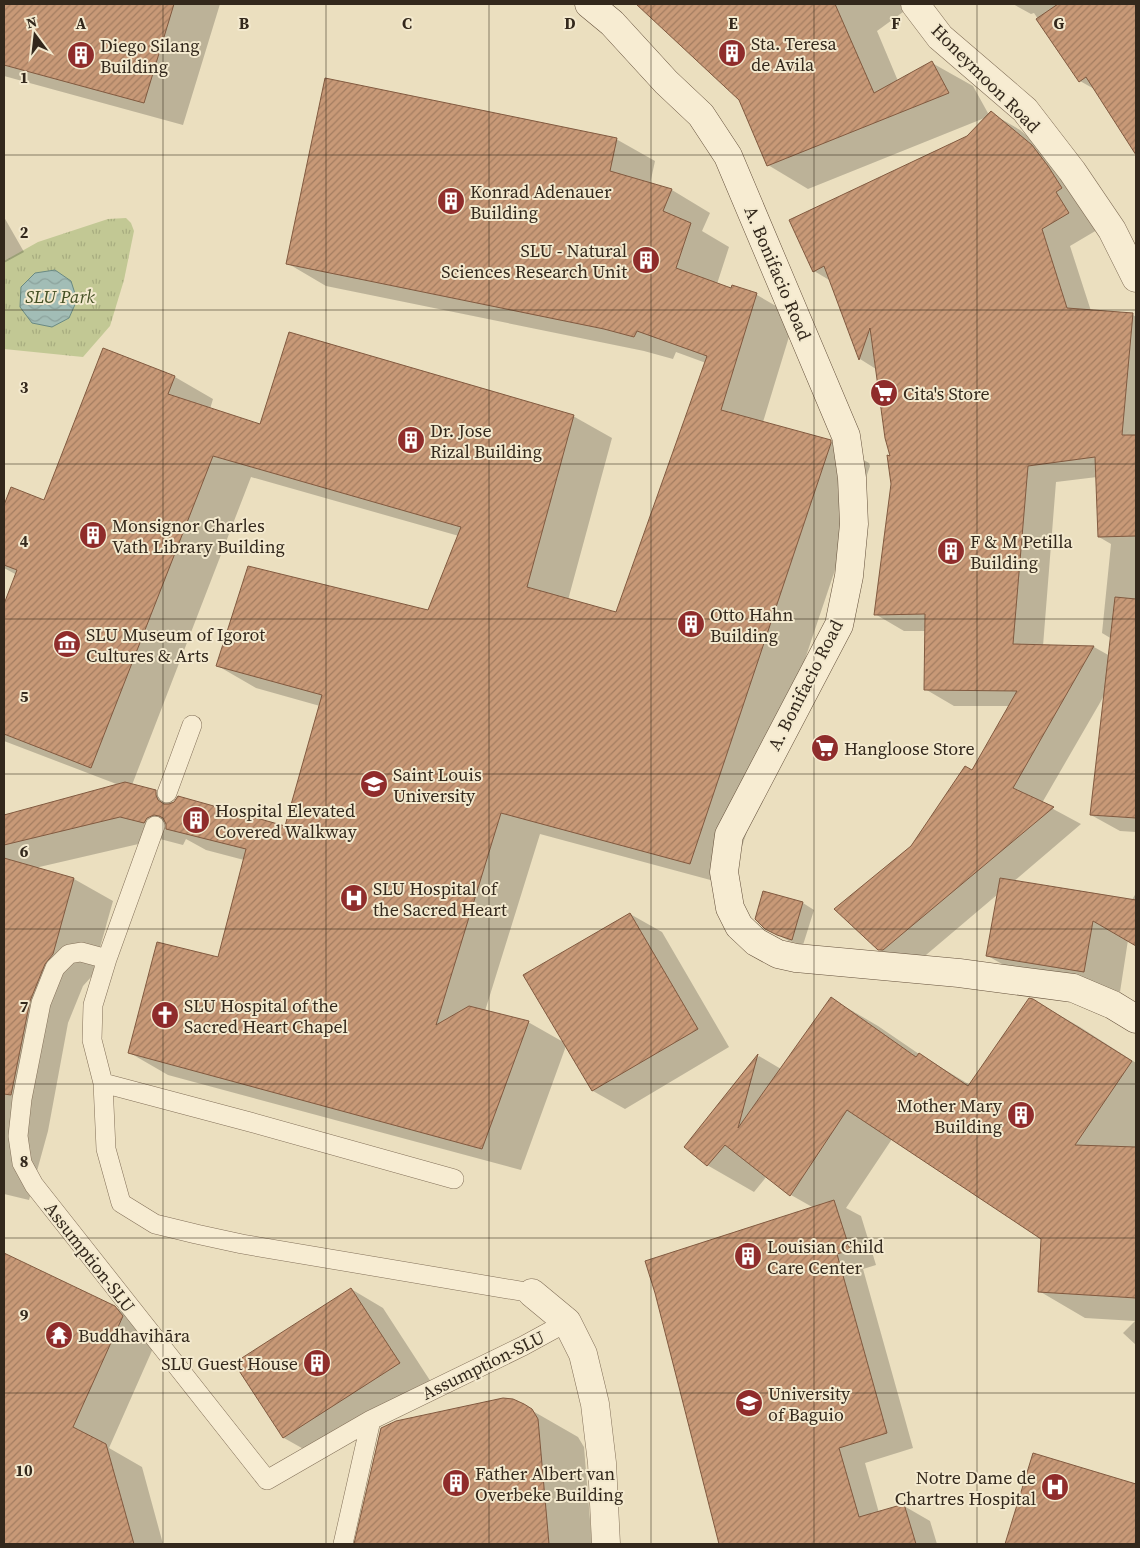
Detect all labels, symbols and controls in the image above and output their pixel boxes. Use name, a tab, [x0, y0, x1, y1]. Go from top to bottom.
north arrow	[10, 10, 60, 60]
text: N	[24, 11, 39, 33]
text: A	[76, 12, 87, 34]
text: B	[239, 12, 250, 34]
text: C	[402, 12, 412, 34]
text: D	[564, 12, 576, 34]
text: E	[728, 12, 738, 34]
text: F	[891, 12, 901, 34]
text: G	[1054, 12, 1065, 34]
street label: Honeymoon Road	[926, 18, 1046, 138]
place label: Sta. Teresa de Avila	[751, 31, 837, 77]
place label: Diego Silang Building	[100, 33, 200, 79]
building icon: Sta. Teresa de Avila	[717, 38, 747, 68]
building icon: Diego Silang Building	[66, 40, 96, 70]
text: 1	[20, 66, 28, 88]
place label: Konrad Adenauer Building	[470, 179, 612, 225]
building icon: Konrad Adenauer Building	[436, 186, 466, 216]
street label: A. Bonifacio Road	[738, 202, 818, 344]
text: 2	[20, 221, 29, 243]
place label: SLU - Natural Sciences Research Unit	[441, 238, 627, 284]
building icon: SLU - Natural Sciences Research Unit	[631, 245, 661, 275]
park label: SLU Park	[25, 284, 95, 309]
text: 3	[20, 376, 29, 398]
supermarket icon: Cita's Store	[869, 378, 899, 408]
place label: Cita's Store	[903, 381, 990, 406]
place label: Dr. Jose Rizal Building	[430, 418, 542, 464]
building icon: Dr. Jose Rizal Building	[396, 425, 426, 455]
place label: Monsignor Charles Vath Library Building	[112, 513, 285, 559]
building icon: Monsignor Charles Vath Library Building	[78, 520, 108, 550]
place label: F & M Petilla Building	[970, 529, 1073, 575]
text: 4	[20, 530, 29, 552]
building icon: F & M Petilla Building	[936, 536, 966, 566]
place label: Otto Hahn Building	[710, 602, 793, 648]
building icon: Otto Hahn Building	[676, 609, 706, 639]
street label: A. Bonifacio Road	[761, 615, 849, 755]
place label: SLU Museum of Igorot Cultures & Arts	[86, 622, 265, 668]
museum icon: SLU Museum of Igorot Cultures & Arts	[52, 629, 82, 659]
text: 5	[20, 685, 29, 707]
supermarket icon: Hangloose Store	[810, 733, 840, 763]
place label: Hangloose Store	[844, 736, 975, 761]
place label: Saint Louis University	[393, 762, 482, 808]
school or university icon: Saint Louis University	[359, 769, 389, 799]
place label: Hospital Elevated Covered Walkway	[215, 798, 357, 844]
building icon: Hospital Elevated Covered Walkway	[181, 805, 211, 835]
text: 6	[20, 840, 29, 862]
place label: SLU Hospital of the Sacred Heart	[373, 876, 507, 922]
hospital icon: SLU Hospital of the Sacred Heart	[339, 883, 369, 913]
place label: SLU Hospital of the Sacred Heart Chapel	[184, 993, 348, 1039]
text: 7	[20, 995, 29, 1017]
church icon: SLU Hospital of the Sacred Heart Chapel	[150, 1000, 180, 1030]
place label: Mother Mary Building	[897, 1093, 1003, 1139]
building icon: Mother Mary Building	[1006, 1100, 1036, 1130]
text: 8	[20, 1150, 28, 1172]
street label: Assumption-SLU	[39, 1197, 141, 1317]
place label: Louisian Child Care Center	[767, 1234, 884, 1280]
building icon: Louisian Child Care Center	[733, 1241, 763, 1271]
text: 9	[20, 1304, 29, 1326]
temple icon: Buddhavihāra	[44, 1320, 74, 1350]
place label: Buddhavihāra	[78, 1323, 191, 1348]
street label: Assumption-SLU	[417, 1324, 549, 1406]
building icon: SLU Guest House	[302, 1348, 332, 1378]
place label: SLU Guest House	[161, 1351, 298, 1376]
place label: University of Baguio	[768, 1381, 851, 1427]
school or university icon: University of Baguio	[734, 1388, 764, 1418]
text: 10	[15, 1459, 33, 1481]
place label: Father Albert van Overbeke Building	[475, 1461, 623, 1507]
place label: Notre Dame de Chartres Hospital	[895, 1465, 1036, 1511]
building icon: Father Albert van Overbeke Building	[441, 1468, 471, 1498]
hospital icon: Notre Dame de Chartres Hospital	[1040, 1472, 1070, 1502]

